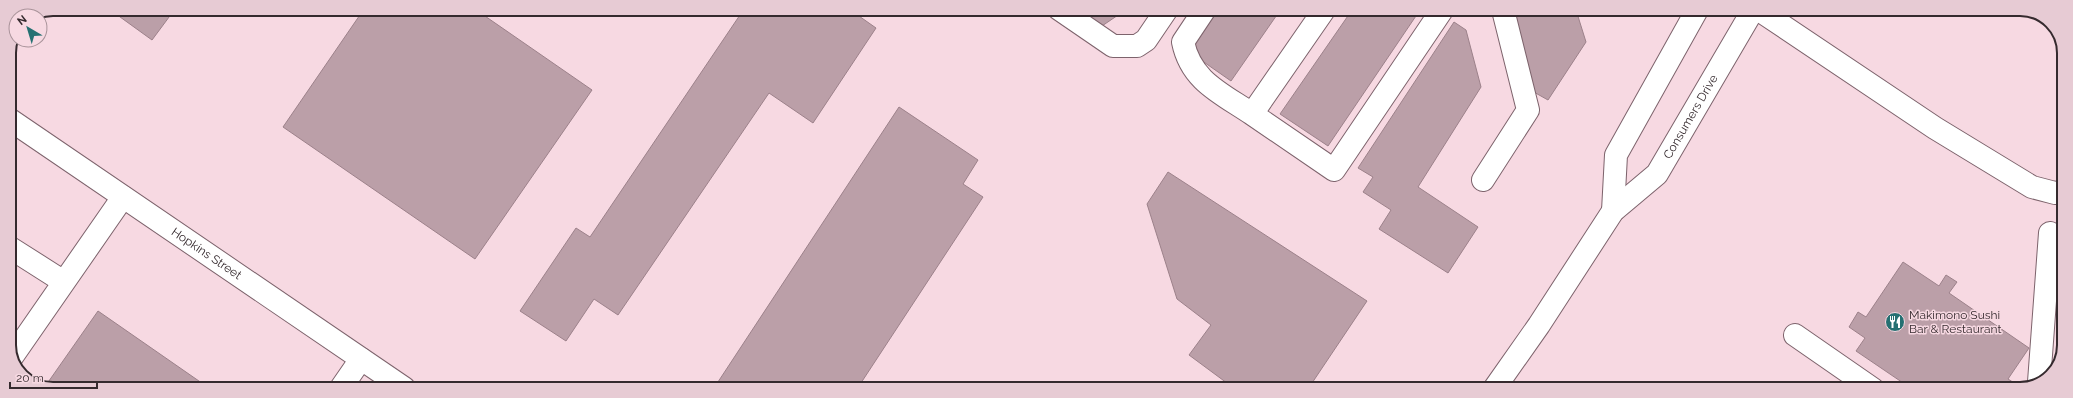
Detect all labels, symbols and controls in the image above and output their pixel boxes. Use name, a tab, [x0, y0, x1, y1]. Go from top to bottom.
north arrow	[8, 8, 48, 48]
text: N	[15, 13, 29, 28]
street label: Consumers Drive	[1660, 72, 1721, 161]
street label: Hopkins Street	[169, 225, 244, 282]
place label: Makimono Sushi Bar & Restaurant	[1909, 308, 2001, 336]
restaurant icon: Makimono Sushi Bar & Restaurant	[1884, 311, 1906, 333]
scale bar	[10, 364, 97, 390]
text: 20 m	[16, 371, 44, 385]

